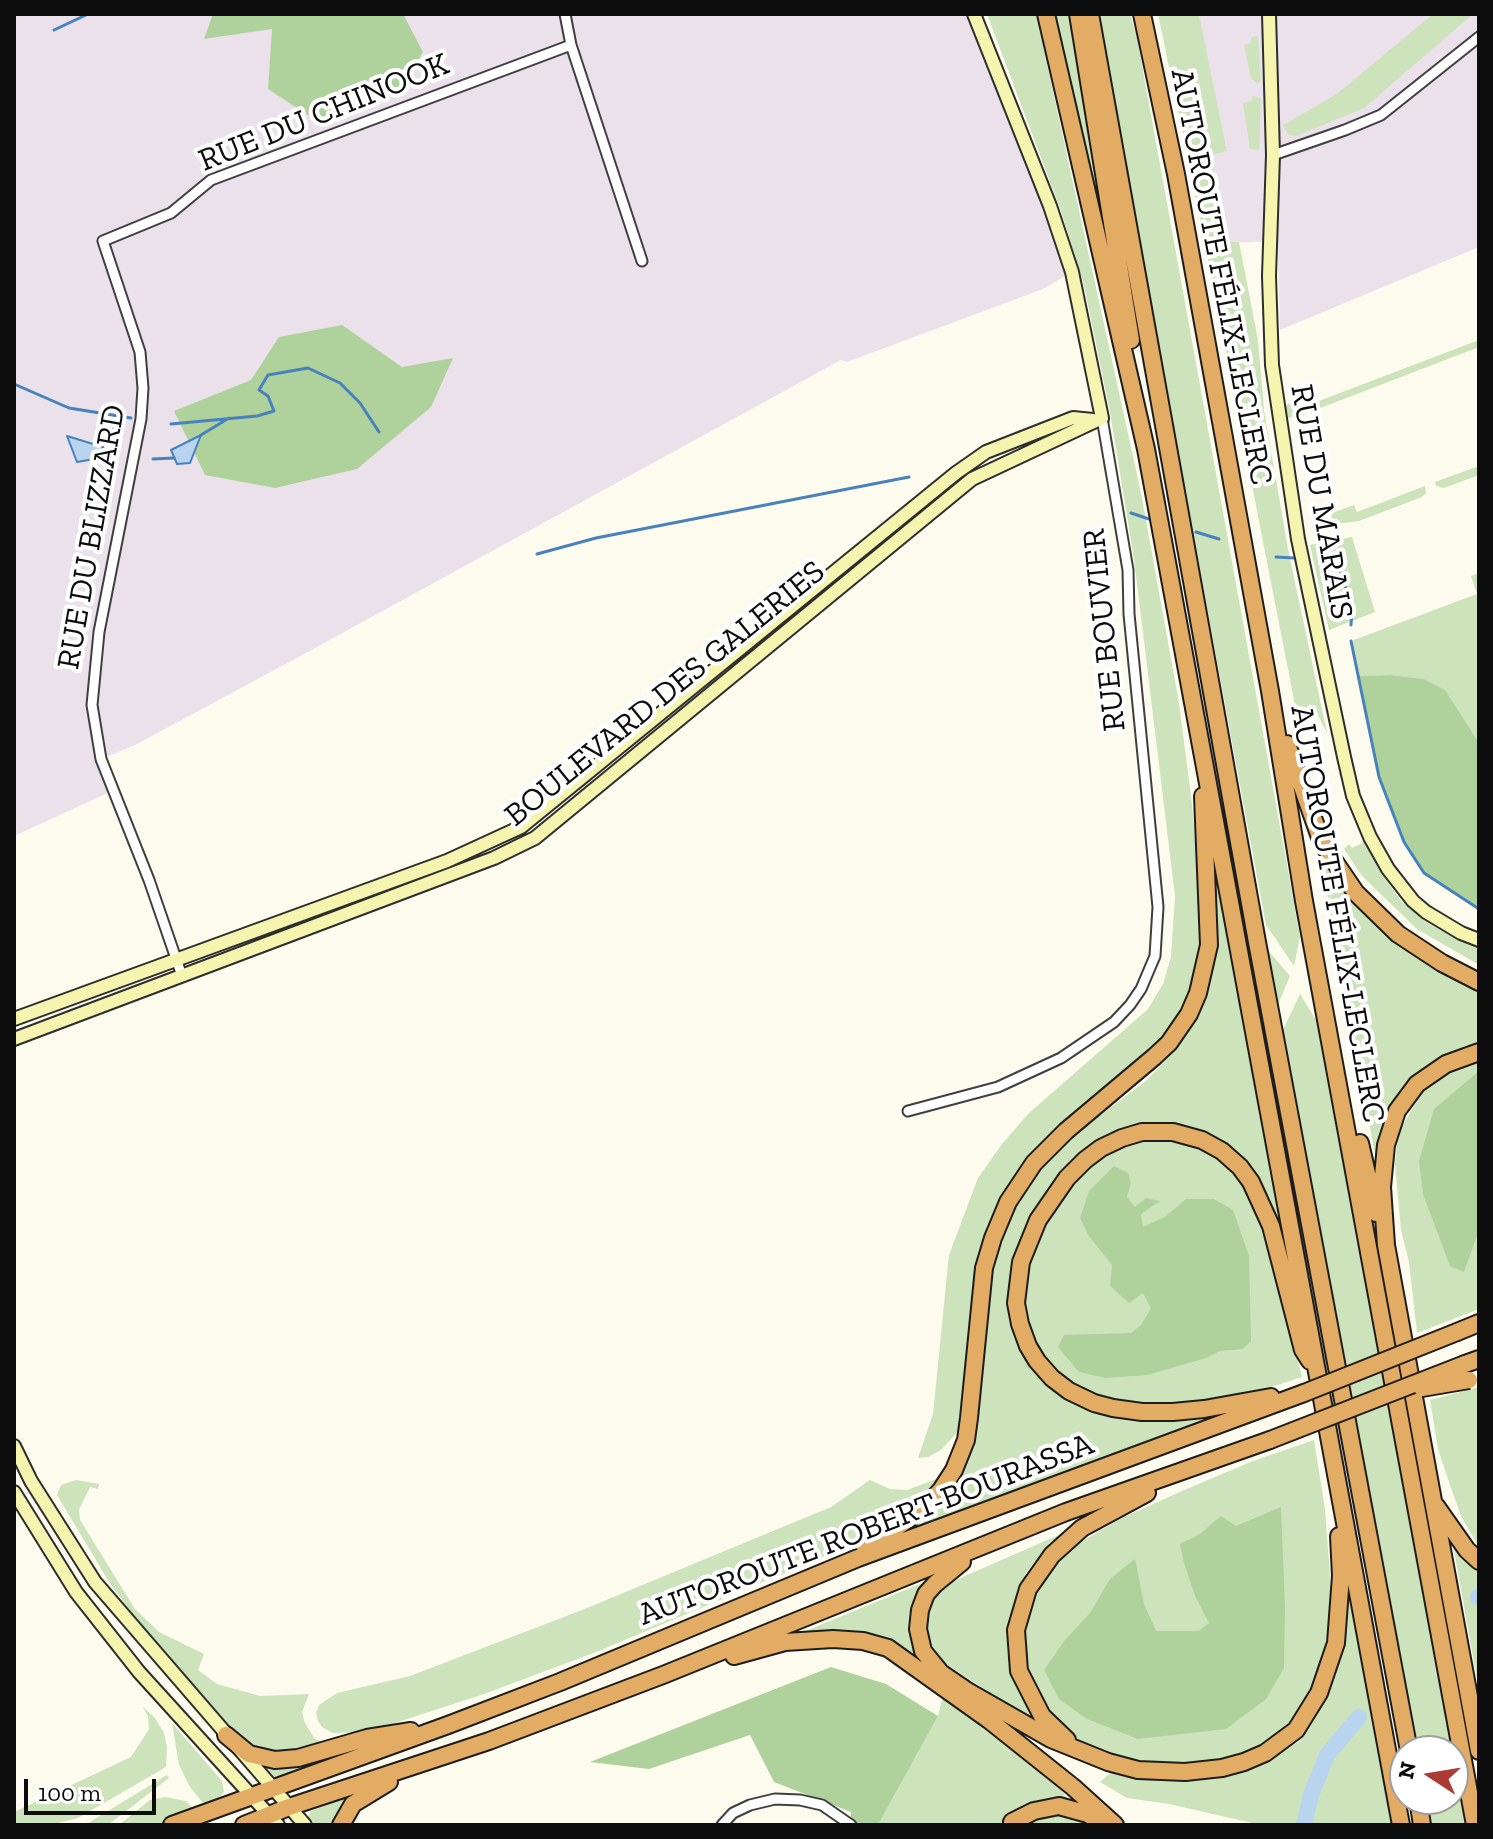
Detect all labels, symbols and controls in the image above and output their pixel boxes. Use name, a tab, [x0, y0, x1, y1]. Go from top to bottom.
street label: RUE DU CHINOOK	[193, 45, 455, 181]
street label: AUTOROUTE FÉLIX-LECLERC	[1162, 66, 1280, 488]
street label: RUE DU MARAIS	[1281, 382, 1361, 622]
street label: RUE DU BLIZZARD	[50, 402, 134, 672]
street label: RUE BOUVIER	[1075, 527, 1135, 733]
street label: BOULEVARD DES GALERIES	[497, 553, 833, 835]
street label: AUTOROUTE FÉLIX-LECLERC	[1281, 702, 1393, 1126]
street label: AUTOROUTE ROBERT-BOURASSA	[633, 1425, 1099, 1635]
north arrow	[1389, 1735, 1469, 1815]
text: N	[1392, 1759, 1422, 1781]
scale bar	[28, 1763, 160, 1813]
text: 100 m	[38, 1778, 101, 1807]

